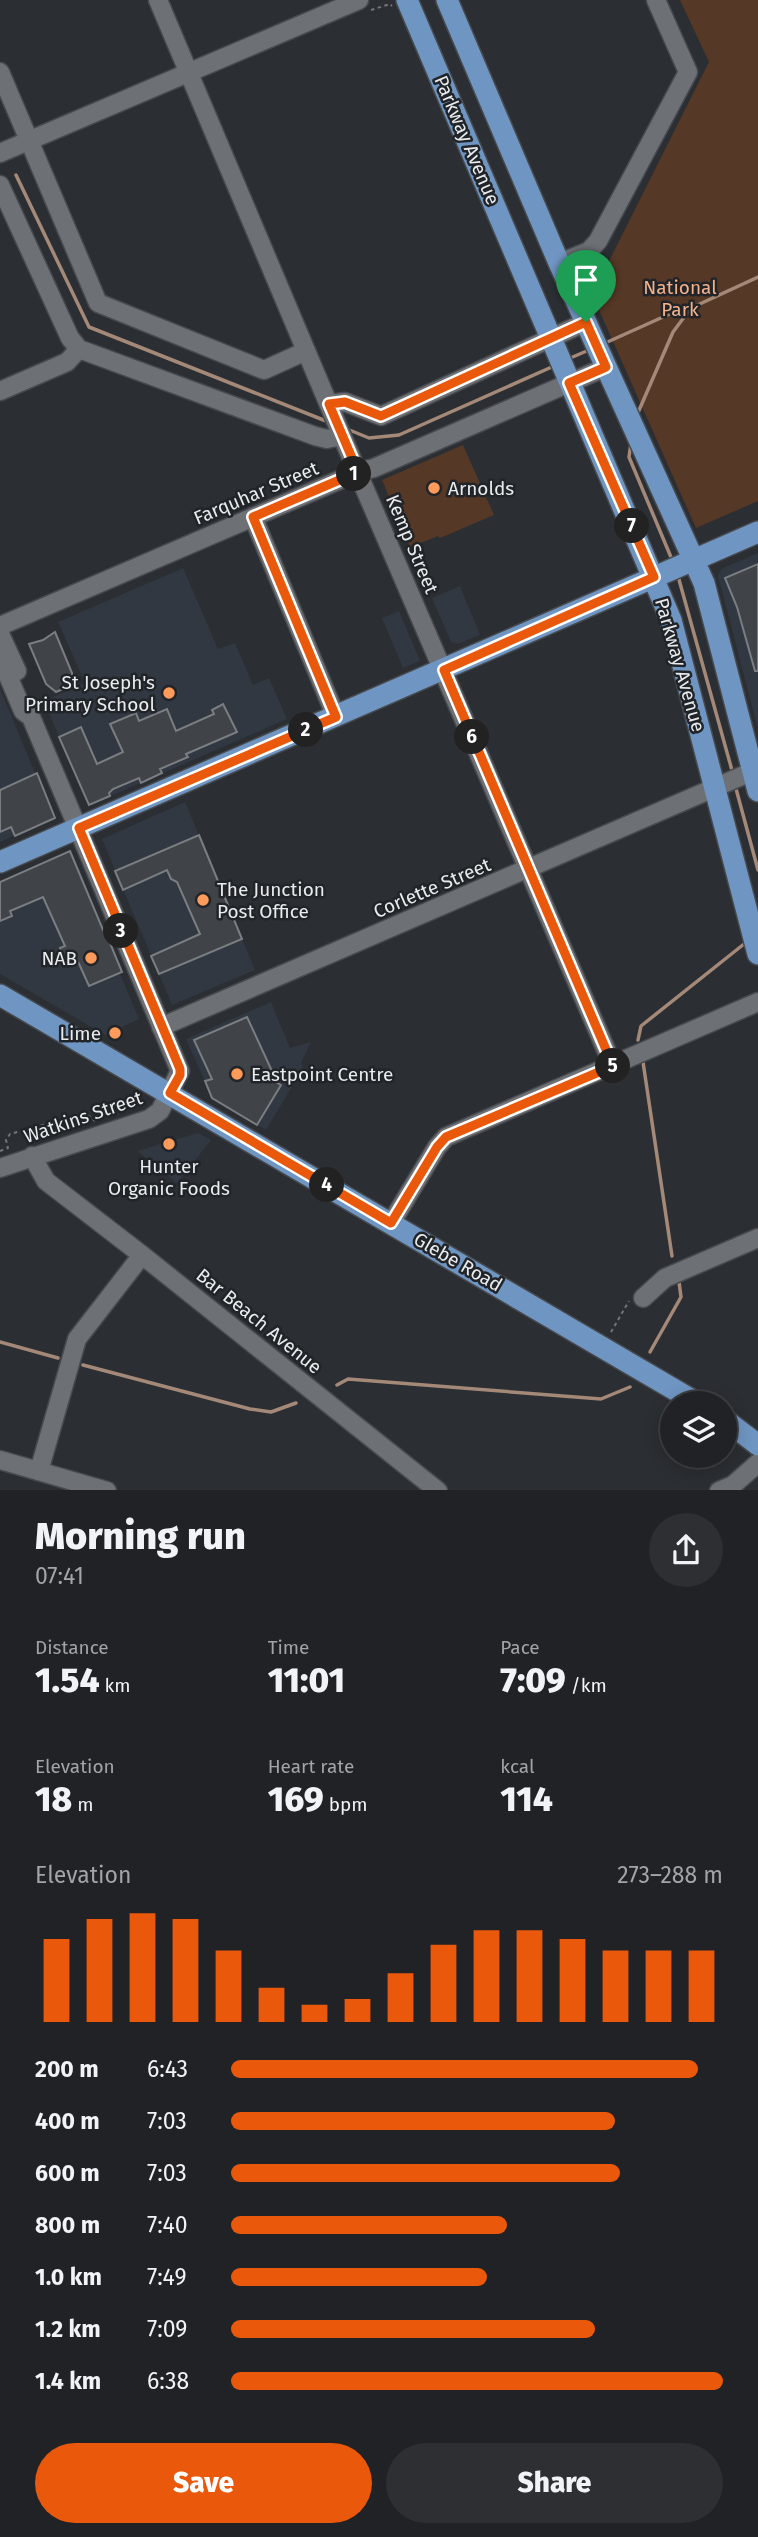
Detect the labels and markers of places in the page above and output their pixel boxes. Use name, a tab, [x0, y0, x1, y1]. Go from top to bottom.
pin	[556, 250, 616, 322]
pin: 1	[336, 456, 372, 491]
place label: Arnolds	[448, 477, 514, 500]
marker: Arnolds	[426, 480, 442, 496]
pin: 7	[614, 508, 650, 544]
place label: St Joseph's Primary School	[25, 671, 155, 716]
marker: St Joseph's Primary School	[161, 685, 177, 701]
pin: 2	[288, 712, 324, 748]
pin: 6	[454, 720, 490, 754]
place label: The Junction Post Office	[217, 878, 325, 923]
marker: The Junction Post Office	[195, 892, 211, 908]
pin: 3	[104, 914, 138, 948]
place label: NAB	[42, 947, 77, 970]
marker: NAB	[83, 950, 99, 966]
place label: Lime	[60, 1022, 101, 1045]
marker: Lime	[107, 1025, 123, 1041]
pin: 5	[596, 1048, 630, 1084]
place label: Eastpoint Centre	[251, 1063, 393, 1086]
marker: Eastpoint Centre	[229, 1066, 245, 1082]
marker: Hunter Organic Foods	[161, 1136, 177, 1152]
place label: Hunter Organic Foods	[108, 1155, 230, 1200]
pin: 4	[310, 1168, 344, 1202]

